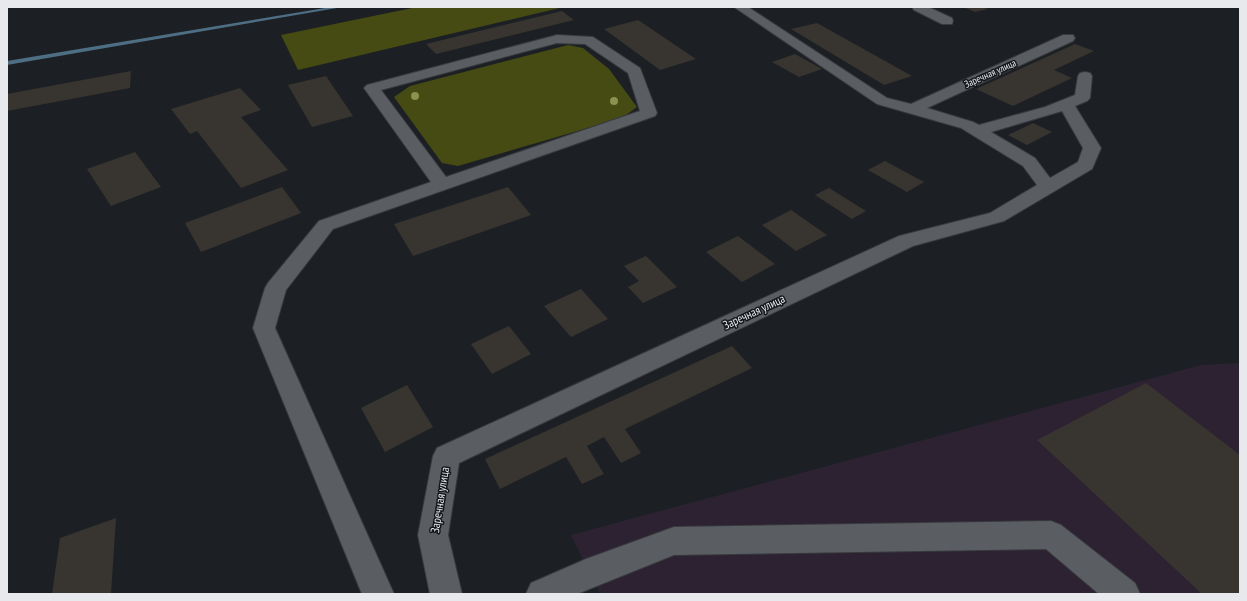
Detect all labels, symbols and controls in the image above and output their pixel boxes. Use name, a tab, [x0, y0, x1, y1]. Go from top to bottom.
street label: Заречная улица	[962, 56, 1018, 91]
street label: Заречная улица	[720, 291, 787, 332]
street label: Заречная улица	[427, 466, 452, 534]

